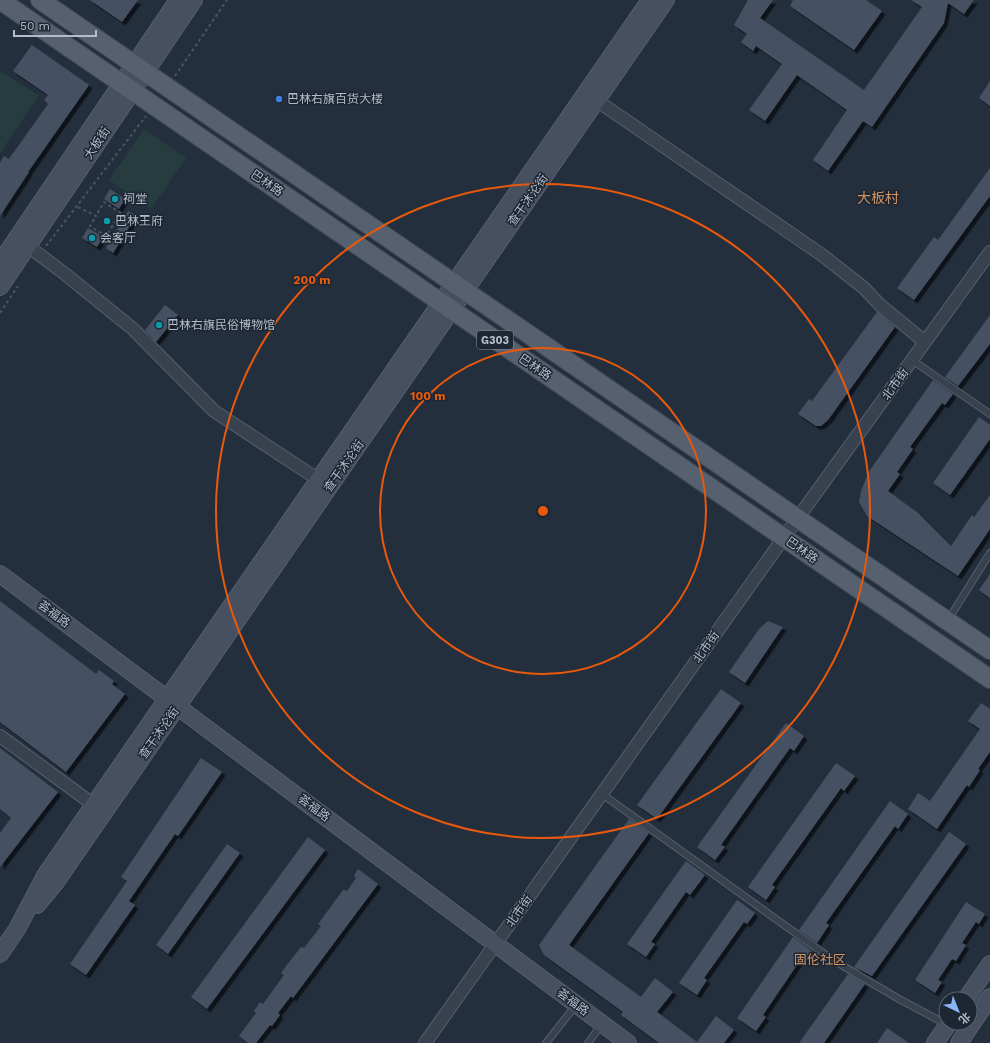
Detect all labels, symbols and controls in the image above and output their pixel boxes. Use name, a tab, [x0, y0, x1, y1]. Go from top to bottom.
scale bar	[14, 12, 96, 38]
text: 50 m	[20, 19, 50, 33]
place label: 巴林右旗百货大楼	[287, 92, 383, 106]
marker: 巴林右旗百货大楼	[274, 94, 284, 104]
street label: 大板街	[81, 124, 113, 162]
street label: 巴林路	[248, 167, 286, 199]
street label: 查干沐沦街	[505, 171, 551, 229]
district label: 大板村	[857, 190, 899, 206]
place label: 祠堂	[123, 192, 147, 206]
marker: 祠堂	[110, 194, 120, 204]
place label: 巴林王府	[115, 214, 163, 228]
marker: 巴林王府	[102, 216, 112, 226]
place label: 会客厅	[100, 231, 136, 245]
marker: 会客厅	[87, 233, 97, 243]
text: 200 m	[293, 273, 331, 287]
place label: 巴林右旗民俗博物馆	[167, 318, 275, 332]
marker: 巴林右旗民俗博物馆	[154, 320, 164, 330]
road number: G303	[477, 331, 513, 349]
street label: 巴林路	[516, 351, 554, 383]
street label: 北市街	[879, 365, 911, 403]
text: 100 m	[410, 389, 446, 403]
street label: 查干沐沦街	[321, 437, 367, 495]
centre of rings	[536, 504, 550, 518]
street label: 巴林路	[783, 534, 821, 566]
street label: 荟福路	[35, 598, 73, 630]
street label: 北市街	[690, 628, 722, 666]
street label: 查干沐沦街	[136, 704, 182, 762]
street label: 荟福路	[295, 792, 333, 824]
street label: 北市街	[503, 892, 535, 930]
district label: 固伦社区	[794, 952, 846, 967]
street label: 荟福路	[554, 986, 592, 1018]
north arrow	[938, 991, 978, 1031]
text: 北	[956, 1009, 973, 1026]

